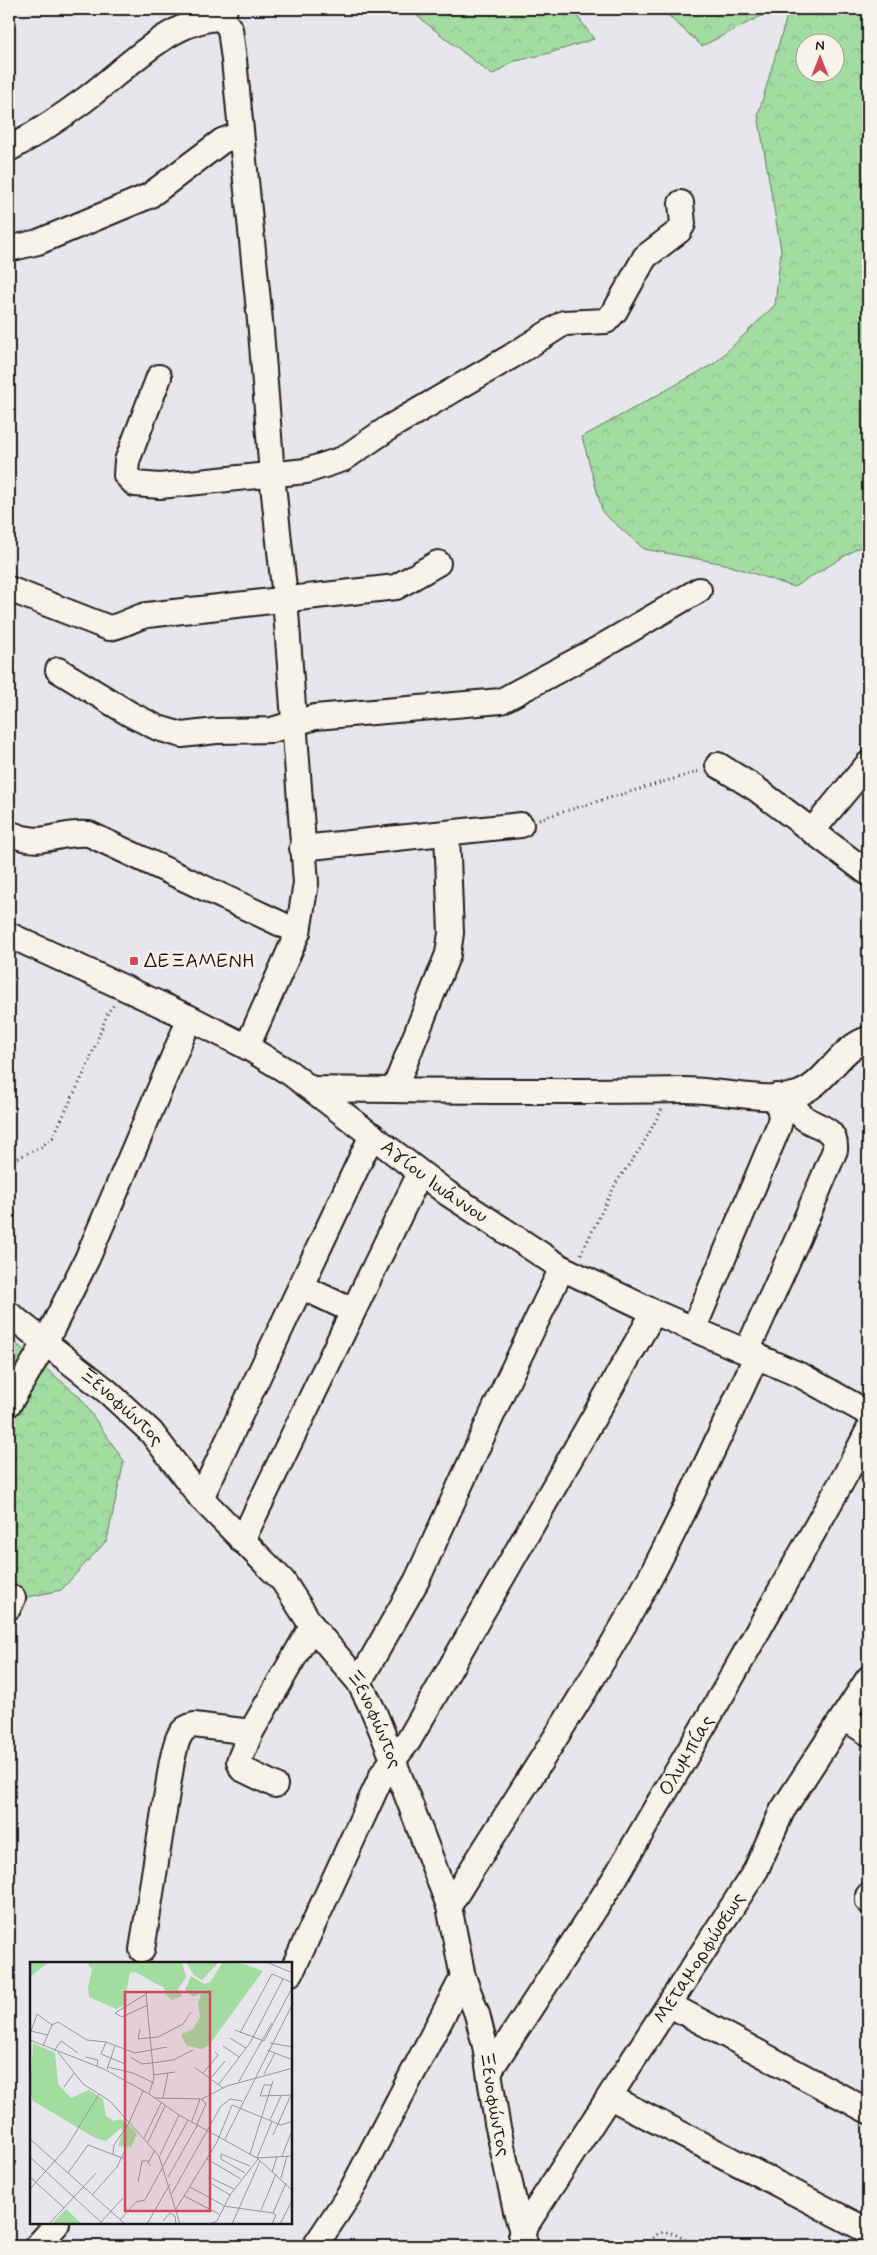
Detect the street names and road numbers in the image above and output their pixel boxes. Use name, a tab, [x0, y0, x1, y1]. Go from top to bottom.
street label: Αγίου Ιωάννου	[375, 1134, 493, 1230]
street label: Ξενοφώντος	[74, 1361, 171, 1452]
street label: Ξενοφώντος	[340, 1663, 409, 1772]
street label: Ολυμπίας	[652, 1710, 721, 1801]
street label: Μεταμορφώσεως	[647, 1887, 752, 2028]
street label: Ξενοφώντος	[473, 2049, 517, 2159]

